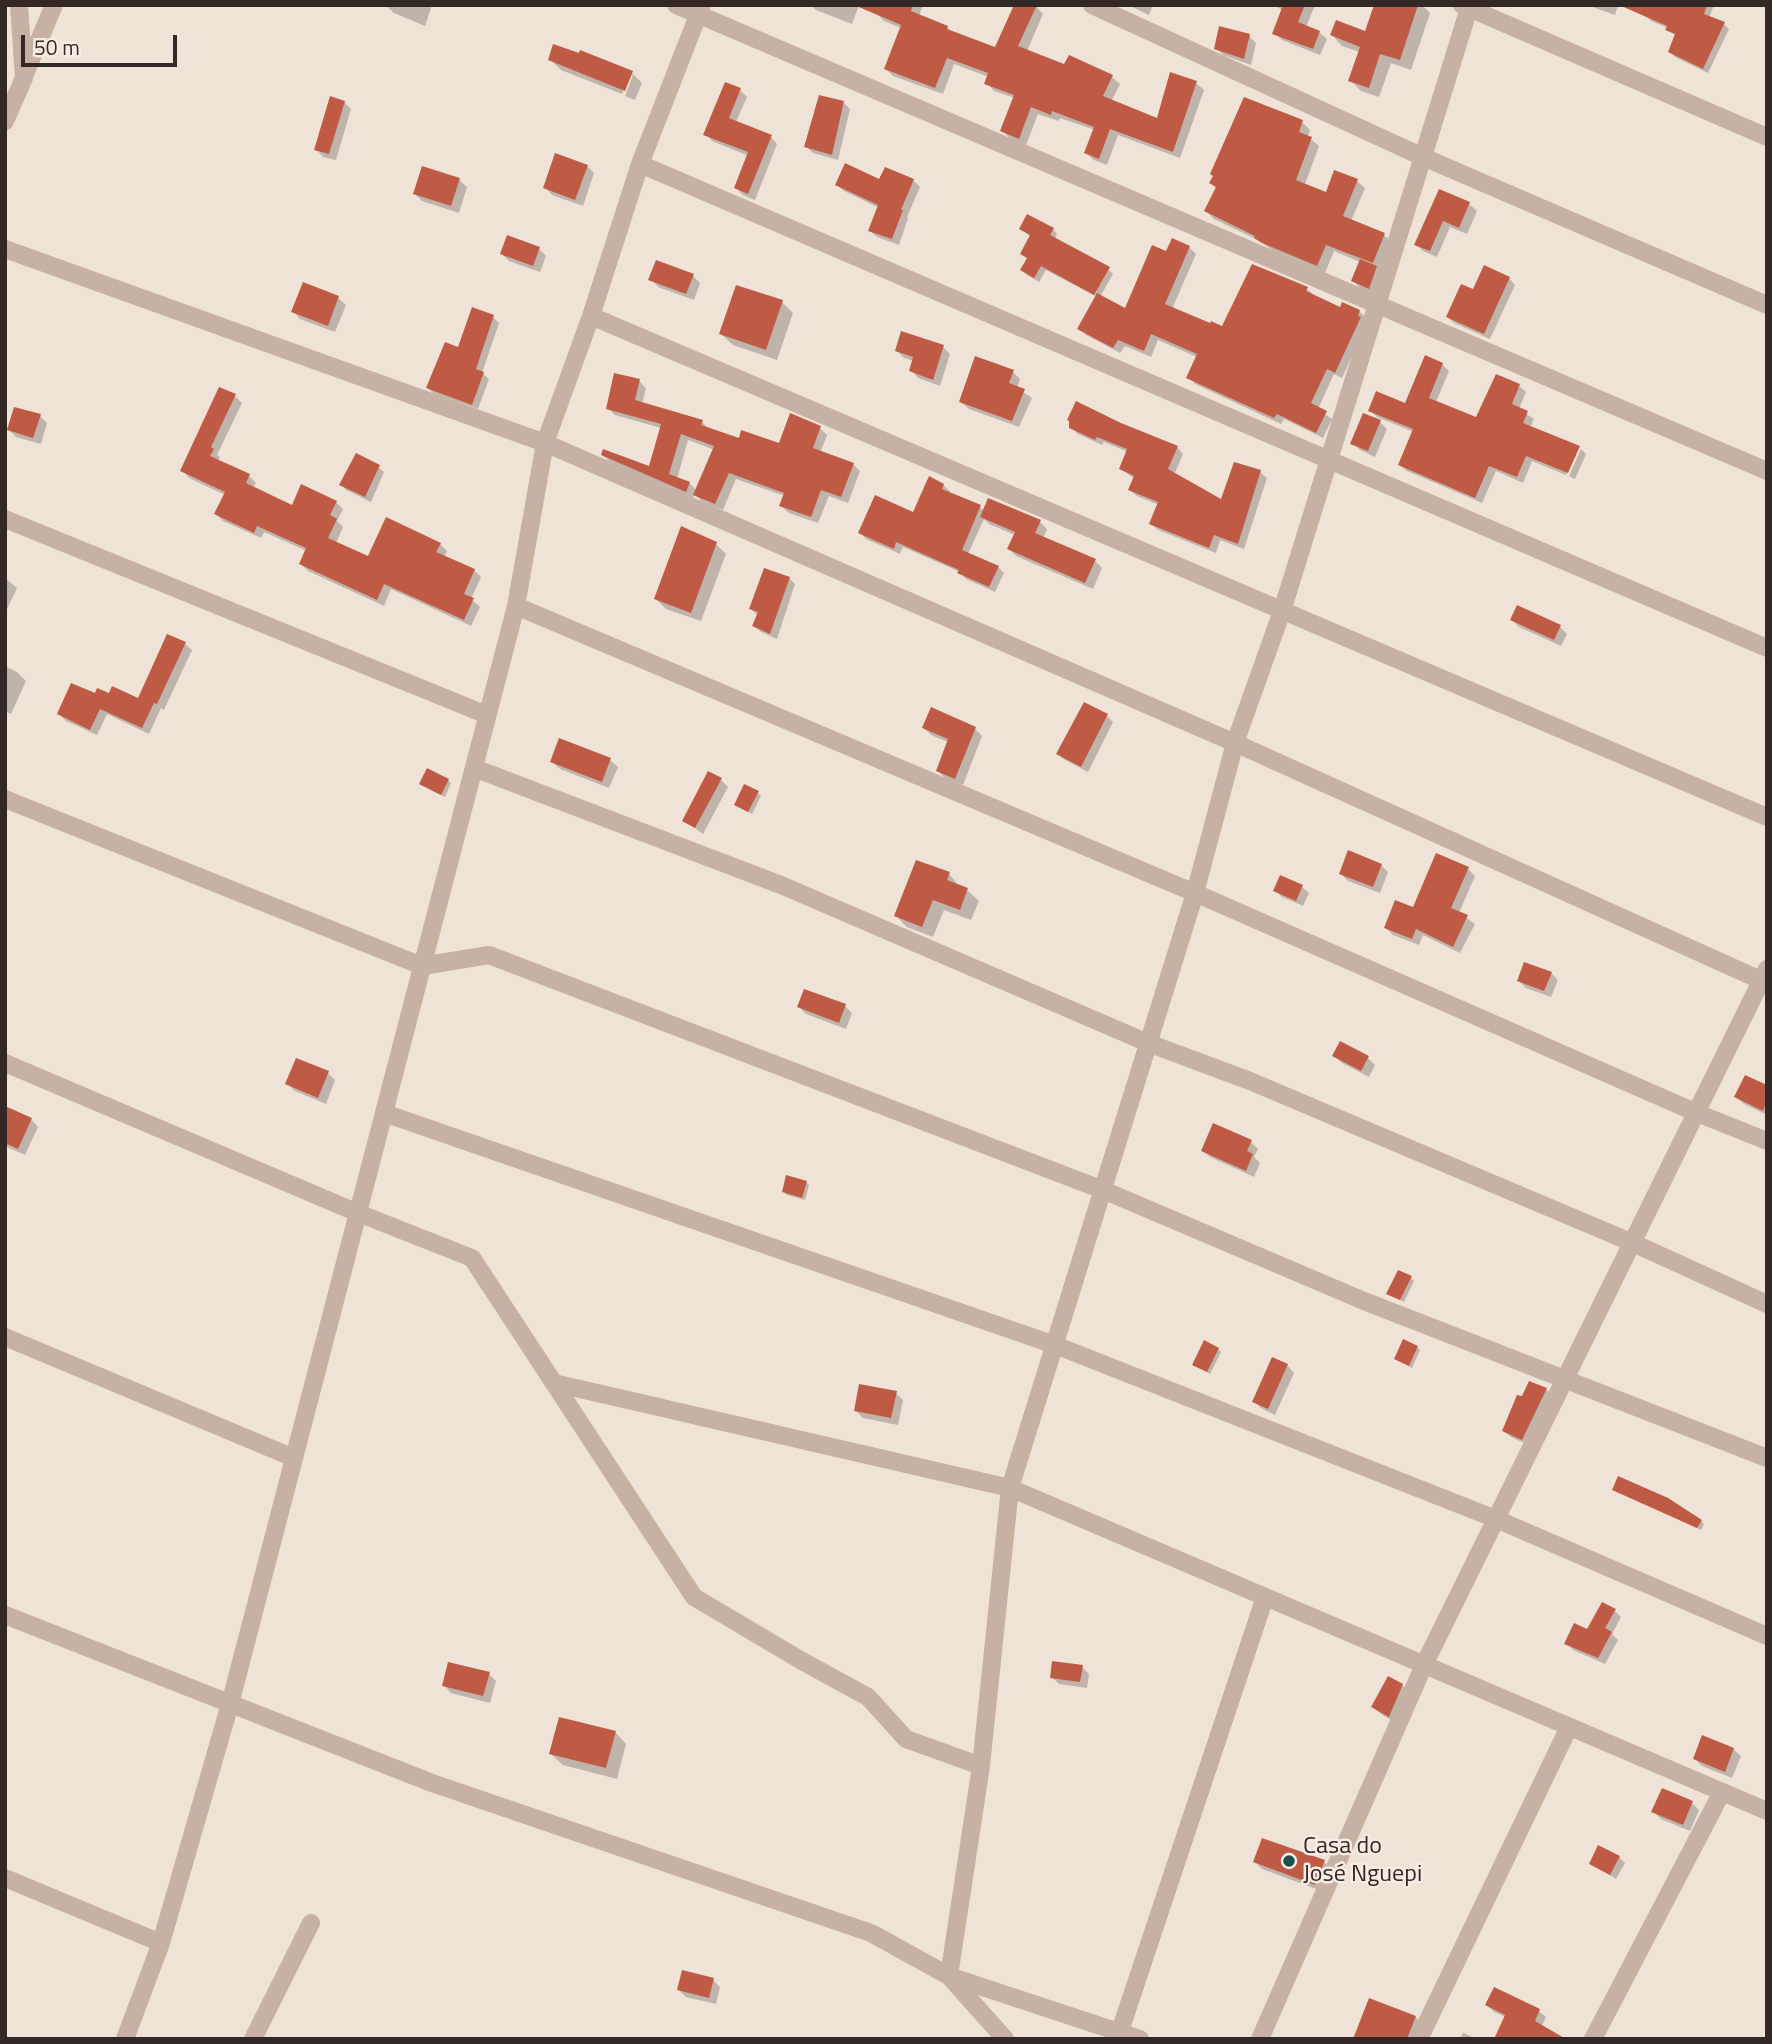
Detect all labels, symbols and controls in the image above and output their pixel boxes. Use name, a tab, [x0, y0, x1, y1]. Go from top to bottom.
scale bar	[24, 21, 180, 65]
text: 50 m	[34, 31, 80, 63]
place label: Casa do José Nguepi	[1303, 1833, 1422, 1889]
marker: Casa do José Nguepi	[1281, 1853, 1297, 1869]

